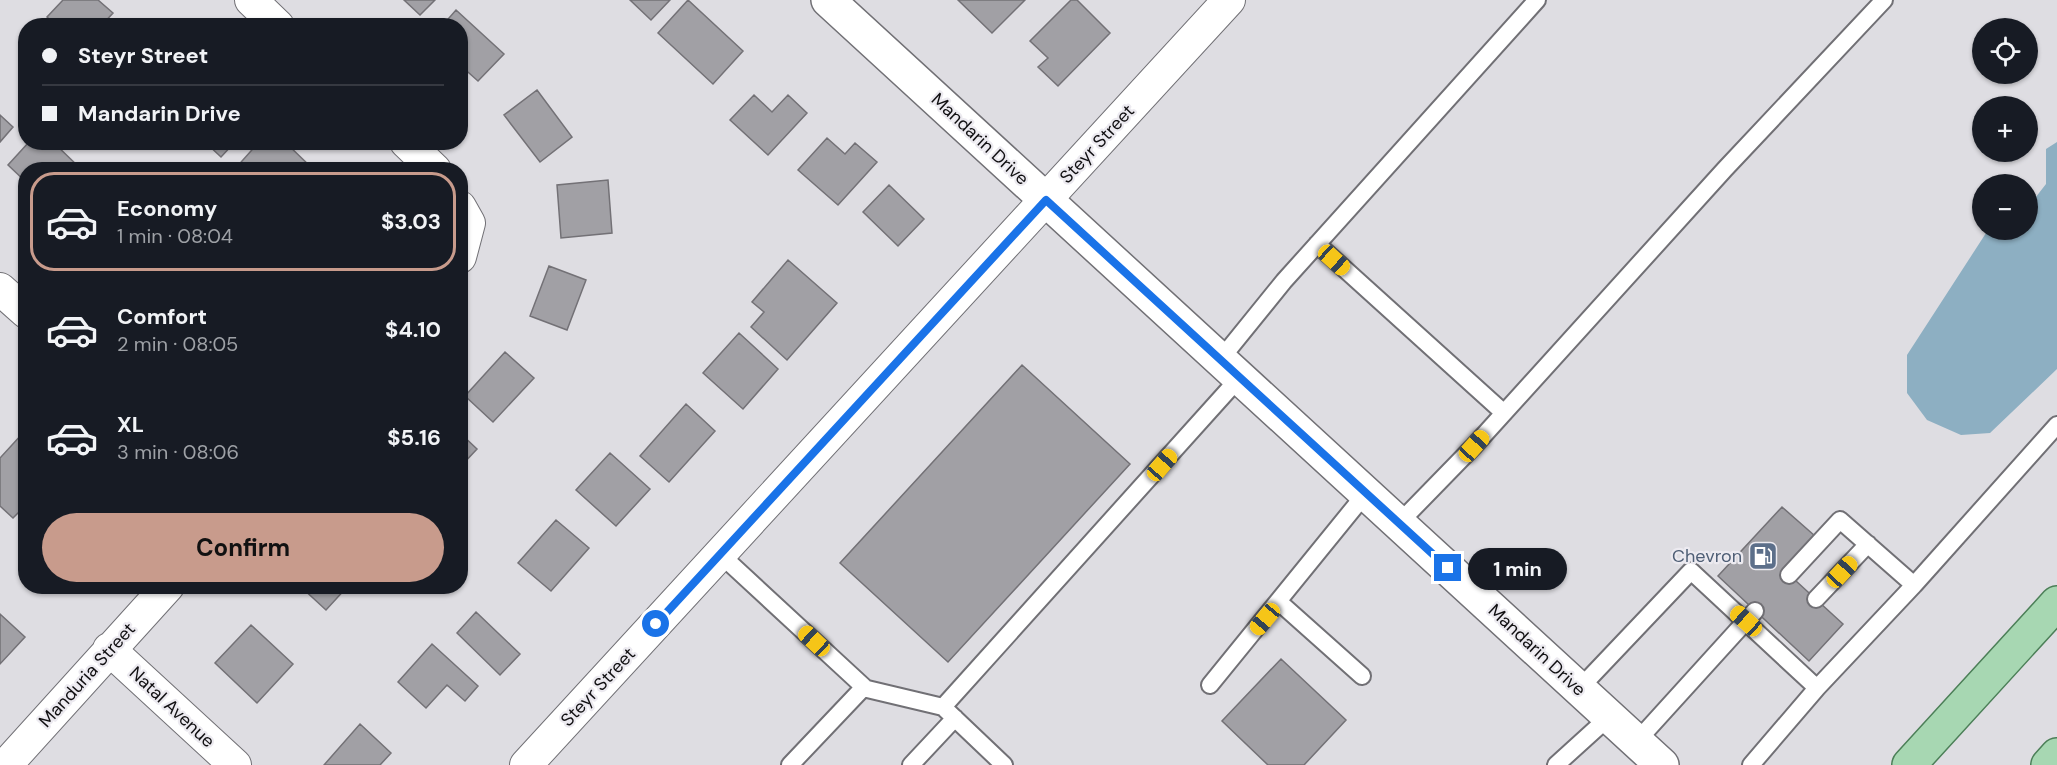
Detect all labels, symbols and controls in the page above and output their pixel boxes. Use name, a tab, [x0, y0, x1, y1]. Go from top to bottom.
map controls	[1972, 18, 2038, 240]
button: locate	[1972, 18, 2038, 84]
text: Steyr Street	[78, 41, 208, 70]
street label: Mandarin Drive	[926, 88, 1034, 190]
button: +	[1972, 96, 2038, 162]
text: Mandarin Drive	[78, 99, 241, 128]
street label: Steyr Street	[1054, 99, 1140, 189]
button: −	[1972, 174, 2038, 240]
text: Economy	[117, 194, 217, 223]
icon: car	[45, 195, 99, 249]
text: $3.03	[381, 207, 441, 236]
text: 1 min · 08:04	[117, 223, 233, 249]
car	[1315, 241, 1353, 279]
text: Comfort	[117, 302, 207, 331]
icon: car	[45, 303, 99, 357]
text: $4.10	[385, 315, 441, 344]
text: 2 min · 08:05	[117, 331, 238, 357]
text: XL	[117, 410, 144, 439]
icon: car	[45, 411, 99, 465]
text: $5.16	[387, 423, 441, 452]
car	[1455, 427, 1493, 465]
text: 3 min · 08:06	[117, 439, 239, 465]
car	[1143, 446, 1181, 484]
button: Confirm	[42, 513, 444, 582]
fuel station icon: Chevron	[1747, 540, 1779, 572]
place label: Chevron	[1672, 544, 1742, 568]
callout: 1 min	[1469, 547, 1568, 589]
car	[1823, 553, 1861, 591]
route end	[1434, 554, 1461, 581]
text: 1 min	[1493, 556, 1542, 582]
car	[1247, 599, 1283, 639]
street label: Mandarin Drive	[1483, 599, 1591, 701]
car	[1727, 602, 1765, 640]
route start	[642, 610, 669, 637]
street label: Manduria Street	[33, 617, 141, 733]
car	[795, 622, 833, 660]
street label: Steyr Street	[555, 642, 641, 732]
street label: Natal Avenue	[124, 661, 220, 753]

